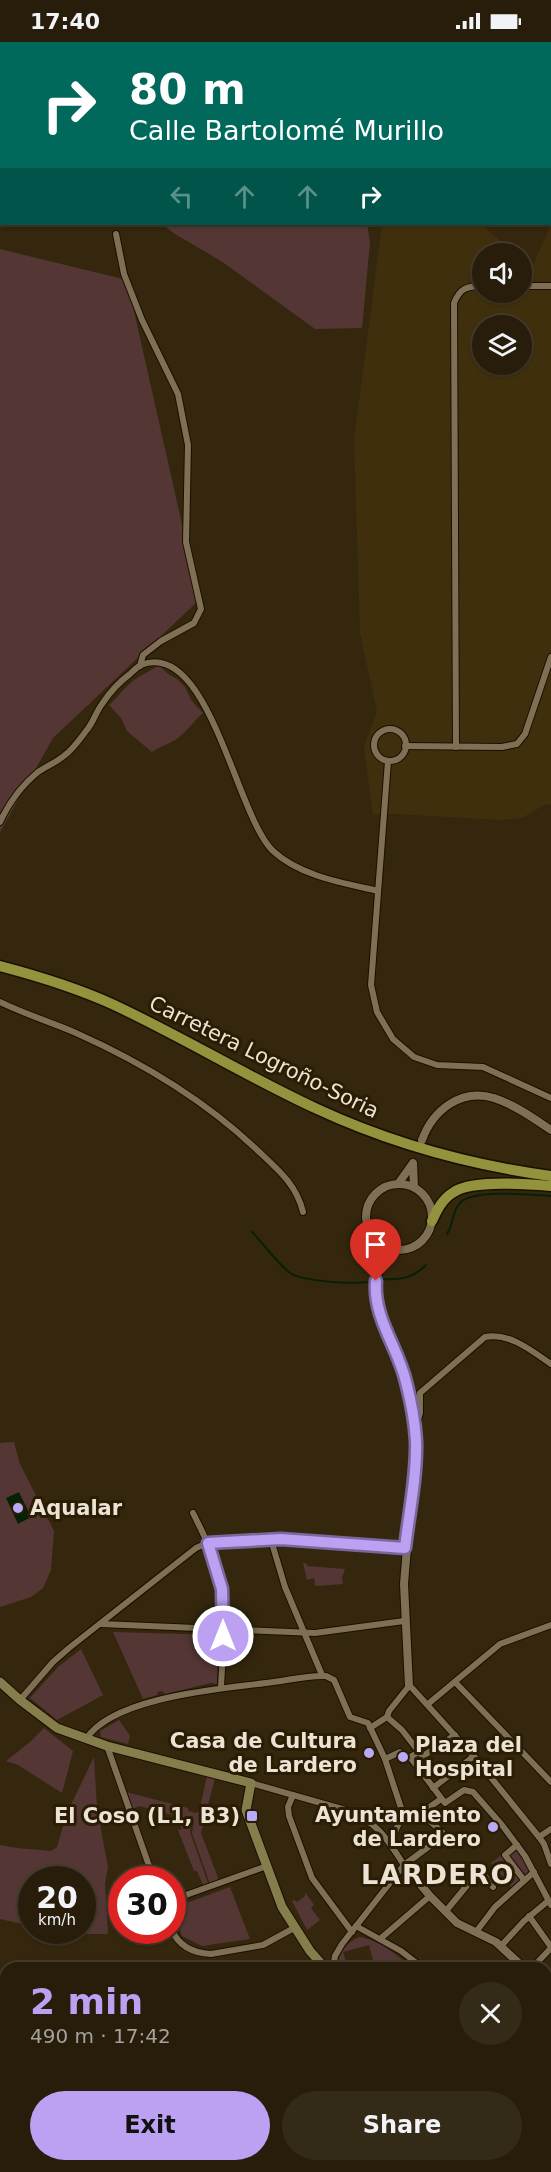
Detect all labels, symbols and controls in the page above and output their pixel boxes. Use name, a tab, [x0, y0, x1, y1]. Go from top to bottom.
text: 17:40	[30, 9, 100, 34]
text: 80 m	[129, 65, 246, 114]
icon: right	[30, 66, 108, 144]
text: Calle Bartolomé Murillo	[129, 115, 444, 146]
icon: left	[165, 180, 198, 213]
icon: ahead	[228, 180, 261, 213]
icon: ahead	[291, 180, 324, 213]
icon: right	[354, 180, 387, 213]
map controls	[472, 243, 532, 375]
button: sound	[472, 243, 532, 303]
button: layers	[472, 315, 532, 375]
street label: Carretera Logroño-Soria	[145, 991, 383, 1123]
pin	[350, 1219, 401, 1281]
icon: arrive	[359, 1228, 392, 1261]
place label: Aqualar	[30, 1496, 123, 1520]
marker: Aqualar	[11, 1501, 25, 1515]
position arrow	[191, 1604, 255, 1668]
place label: Casa de Cultura de Lardero	[170, 1729, 357, 1777]
place label: Plaza del Hospital	[415, 1733, 522, 1781]
marker: Casa de Cultura de Lardero	[362, 1746, 376, 1760]
marker: Plaza del Hospital	[396, 1750, 410, 1764]
place label: Ayuntamiento de Lardero	[315, 1803, 481, 1851]
place label: El Coso (L1, B3)	[54, 1804, 240, 1828]
marker: El Coso (L1, B3)	[245, 1809, 259, 1823]
marker: Ayuntamiento de Lardero	[486, 1820, 500, 1834]
district label: LARDERO	[361, 1859, 515, 1890]
speed limit sign: 30	[108, 1866, 186, 1944]
text: 20	[36, 1880, 78, 1915]
text: km/h	[38, 1911, 76, 1929]
text: 2 min	[30, 1981, 143, 2022]
button: close	[459, 1982, 522, 2045]
text: 490 m · 17:42	[30, 2024, 171, 2048]
button: Exit	[30, 2091, 270, 2160]
button: Share	[282, 2091, 522, 2160]

